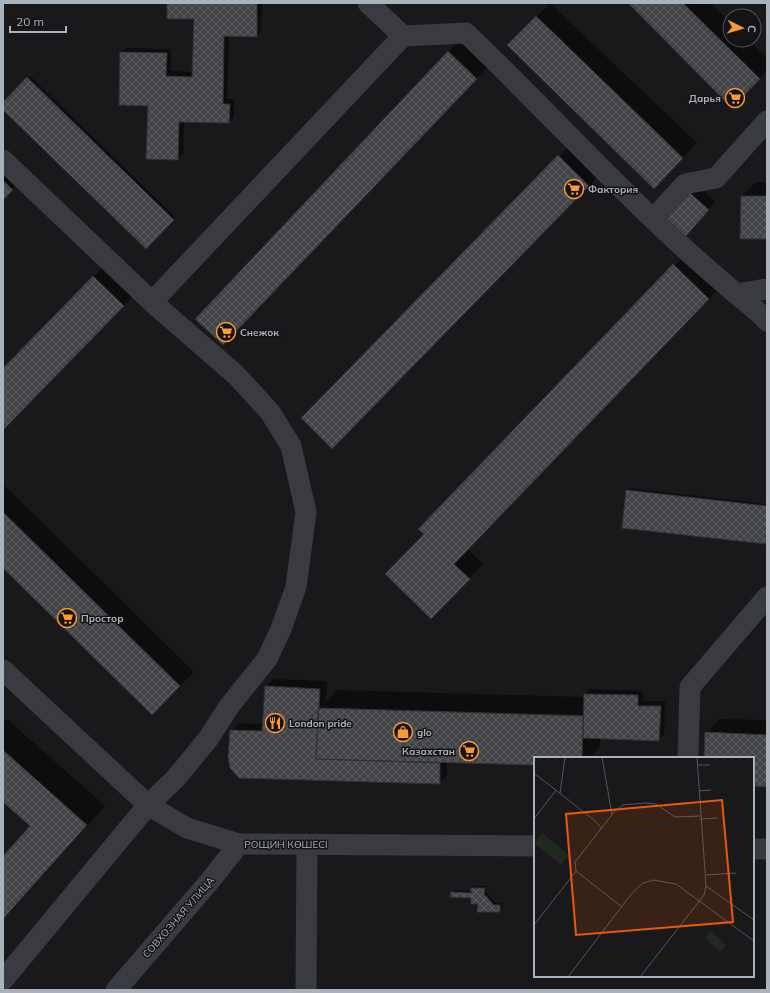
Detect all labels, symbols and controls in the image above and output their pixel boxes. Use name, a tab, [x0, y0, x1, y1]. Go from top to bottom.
scale bar	[10, 8, 66, 34]
north arrow	[722, 8, 762, 48]
text: 20 m	[16, 14, 44, 29]
text: С	[745, 25, 759, 34]
supermarket icon: Дарья	[724, 87, 746, 109]
place label: Дарья	[689, 92, 721, 105]
supermarket icon: Фактория	[563, 178, 585, 200]
place label: Фактория	[588, 183, 638, 196]
supermarket icon: Снежок	[215, 321, 237, 343]
place label: Снежок	[240, 326, 279, 339]
supermarket icon: Простор	[56, 607, 78, 629]
place label: Простор	[81, 612, 124, 625]
restaurant icon: London pride	[264, 712, 286, 734]
place label: London pride	[289, 717, 352, 730]
shop icon: glo	[392, 721, 414, 743]
place label: glo	[417, 726, 432, 739]
supermarket icon: Казахстан	[458, 740, 480, 762]
place label: Казахстан	[402, 745, 455, 758]
inset map	[534, 757, 754, 977]
street label: РОЩИН КӨШЕСІ	[244, 838, 328, 851]
street label: СОВХОЗНАЯ УЛИЦА	[140, 874, 218, 961]

